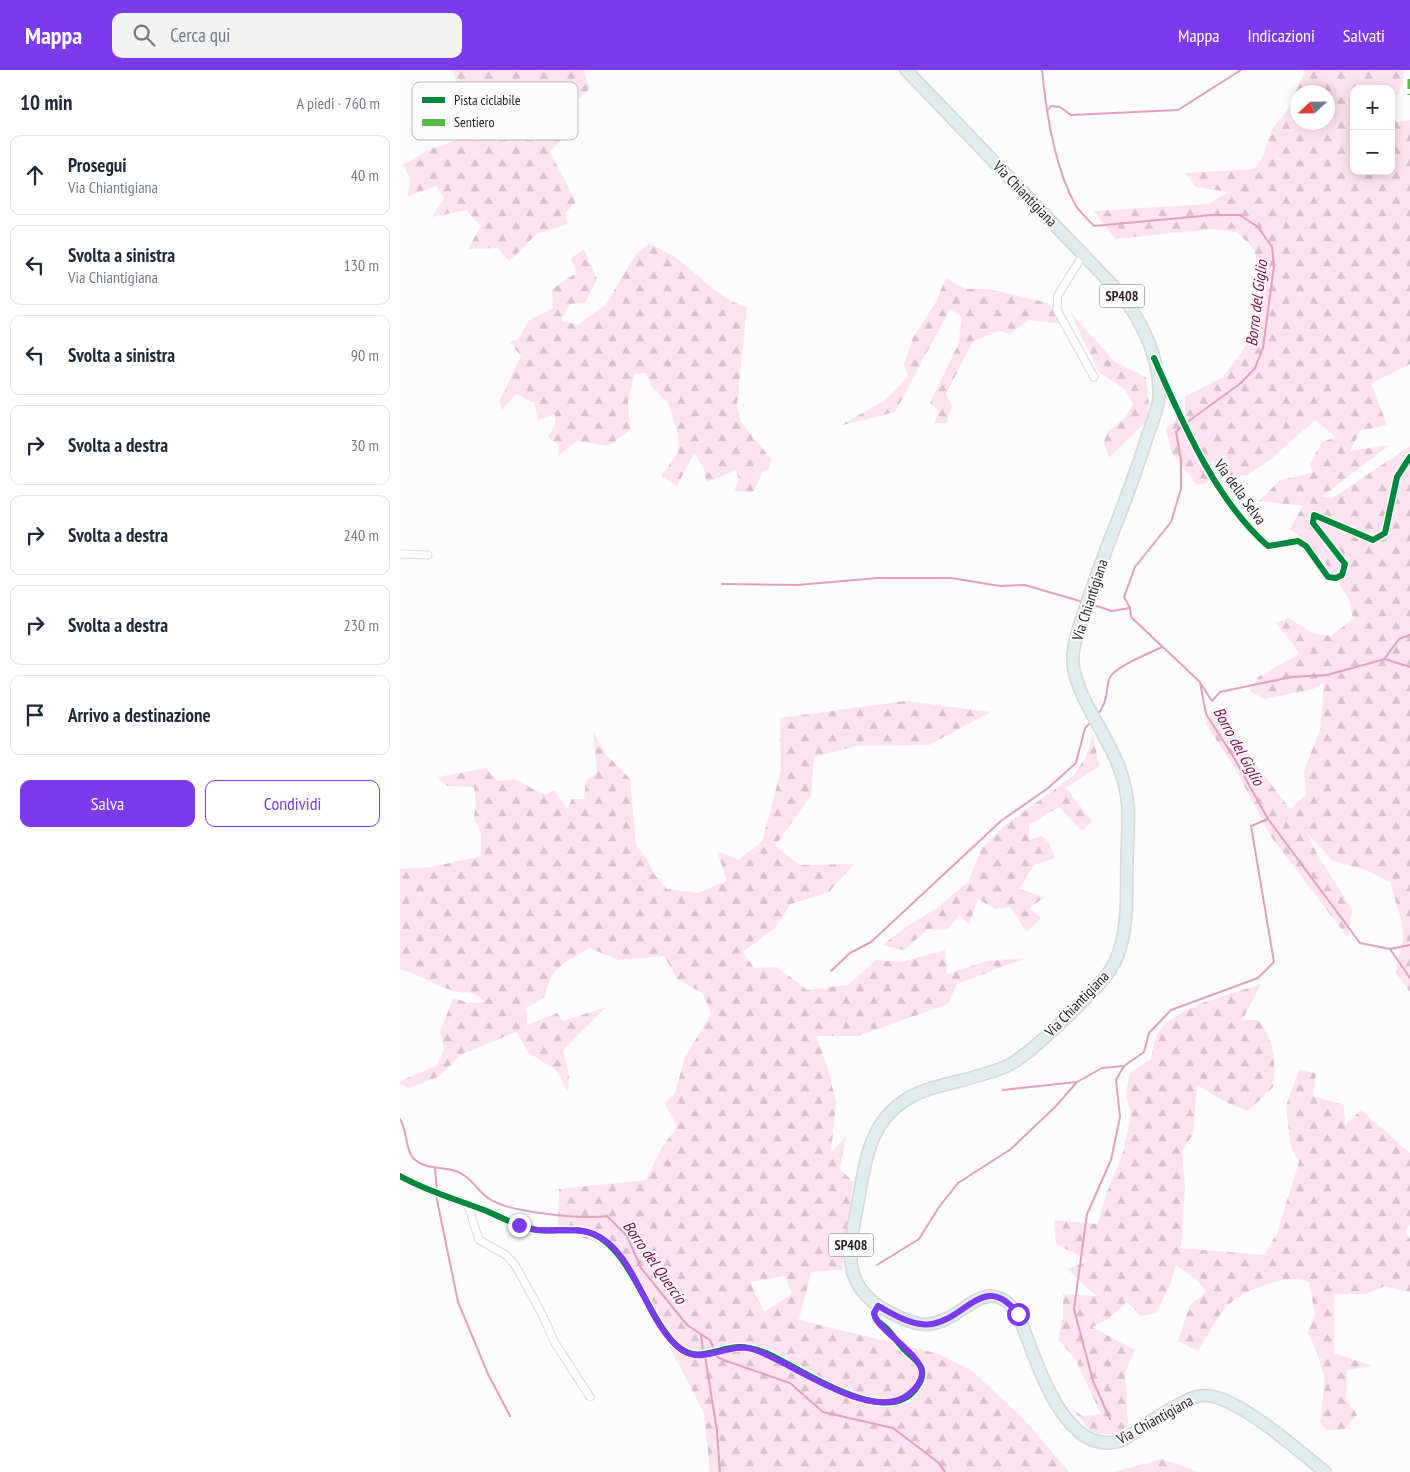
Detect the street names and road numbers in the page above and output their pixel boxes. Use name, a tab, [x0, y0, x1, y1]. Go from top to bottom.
street label: Via Chiantigiana	[989, 156, 1062, 231]
road number: SP408	[1100, 285, 1144, 308]
street label: Via della Selva	[1210, 455, 1270, 528]
street label: Via Chiantigiana	[1067, 557, 1112, 644]
street label: Via Chiantigiana	[1040, 967, 1113, 1041]
road number: SP408	[828, 1234, 874, 1256]
street label: Via Chiantigiana	[1112, 1391, 1196, 1449]

